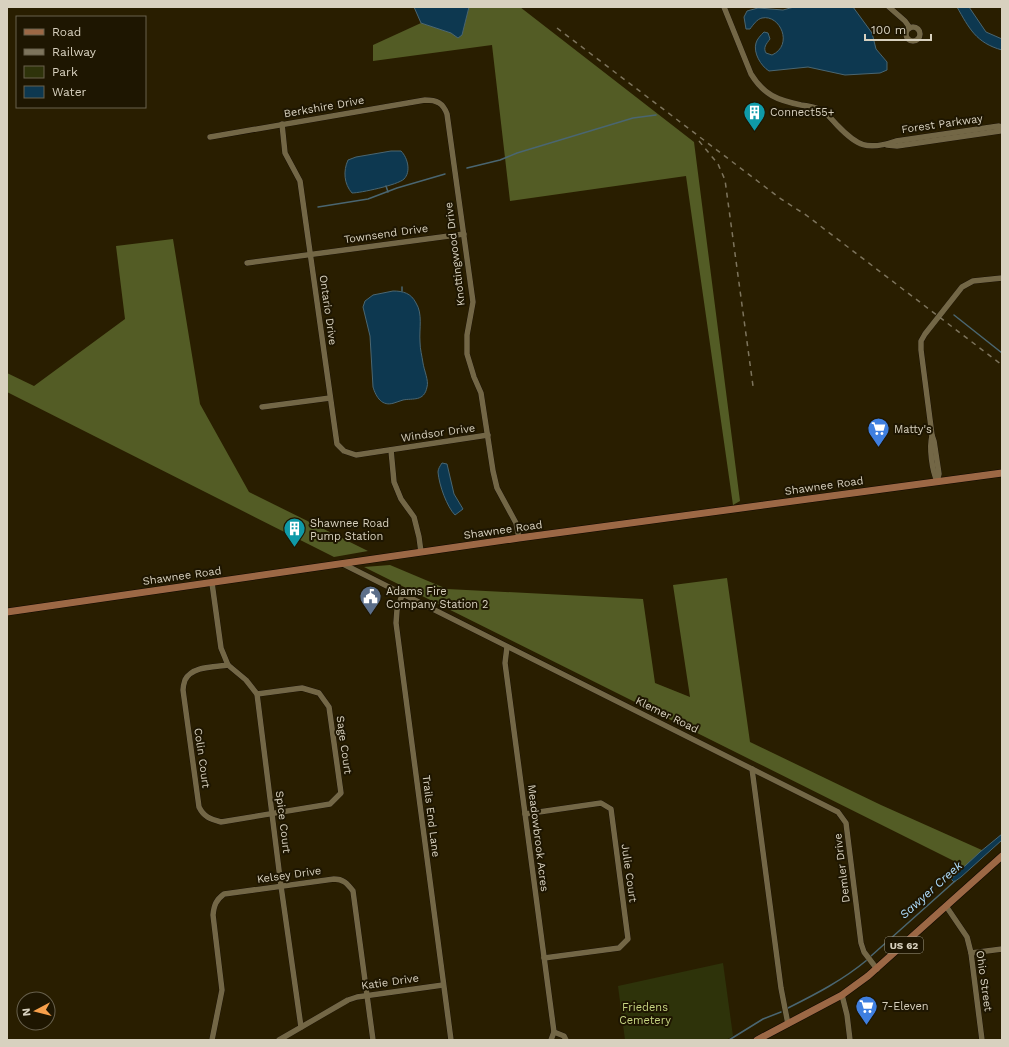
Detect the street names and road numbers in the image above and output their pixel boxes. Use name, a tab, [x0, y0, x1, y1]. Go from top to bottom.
street label: Berkshire Drive	[283, 94, 365, 120]
street label: Forest Parkway	[901, 112, 984, 136]
street label: Knottingwood Drive	[442, 201, 468, 307]
street label: Townsend Drive	[343, 222, 429, 246]
street label: Ontario Drive	[317, 274, 339, 346]
street label: Windsor Drive	[400, 421, 476, 445]
street label: Shawnee Road	[784, 474, 864, 498]
street label: Shawnee Road	[463, 518, 543, 542]
street label: Shawnee Road	[142, 564, 222, 588]
street label: Klemer Road	[633, 694, 701, 736]
street label: Sage Court	[333, 715, 355, 775]
street label: Colin Court	[191, 727, 213, 789]
street label: Trails End Lane	[420, 774, 442, 858]
street label: Meadowbrook Acres	[525, 784, 551, 893]
street label: Spice Court	[273, 790, 293, 854]
street label: Demler Drive	[831, 833, 853, 903]
street label: Julie Court	[618, 843, 640, 904]
street label: Kelsey Drive	[256, 864, 322, 886]
road number: US 62	[885, 937, 923, 953]
street label: Ohio Street	[973, 950, 995, 1013]
street label: Katie Drive	[360, 972, 420, 992]

